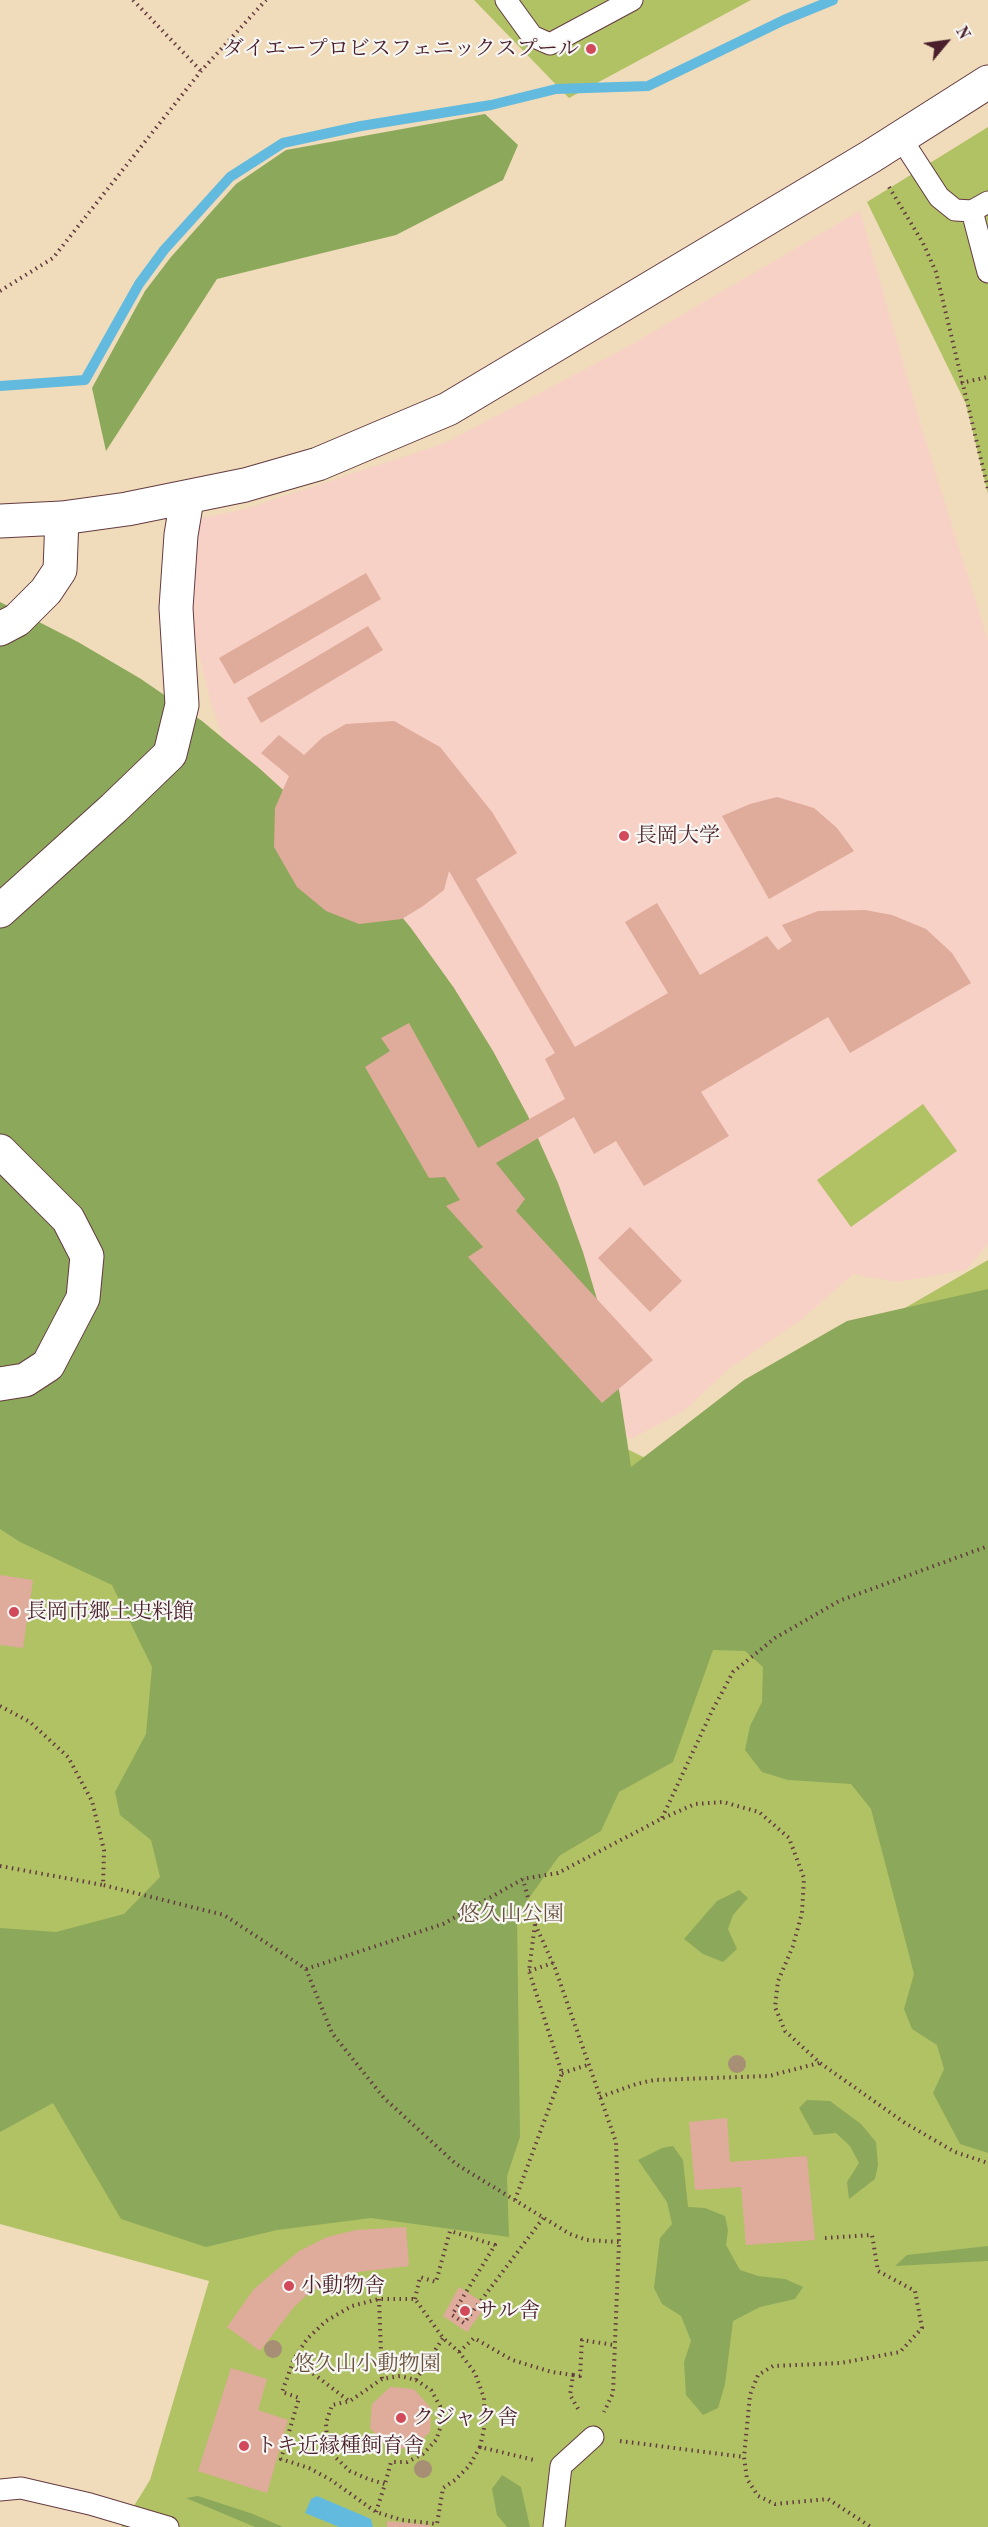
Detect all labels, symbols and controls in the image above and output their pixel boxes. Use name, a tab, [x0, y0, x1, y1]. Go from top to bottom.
north arrow	[916, 12, 976, 72]
text: N	[952, 24, 972, 42]
place label: ダイエープロビスフェニックスプール	[223, 36, 579, 62]
marker: ダイエープロビスフェニックスプール	[584, 42, 598, 56]
place label: 長岡大学	[636, 823, 720, 849]
marker: 長岡大学	[617, 829, 631, 843]
place label: 長岡市郷土史料館	[26, 1599, 194, 1625]
marker: 長岡市郷土史料館	[7, 1605, 21, 1619]
park label: 悠久山公園	[459, 1901, 563, 1927]
place label: 小動物舎	[301, 2273, 385, 2299]
marker: 小動物舎	[282, 2279, 296, 2293]
place label: サル舎	[477, 2298, 540, 2324]
marker: サル舎	[458, 2304, 472, 2318]
park label: 悠久山小動物園	[294, 2351, 440, 2377]
place label: クジャク舎	[413, 2405, 518, 2431]
marker: クジャク舎	[394, 2411, 408, 2425]
place label: トキ近縁種飼育舎	[256, 2433, 424, 2459]
marker: トキ近縁種飼育舎	[237, 2439, 251, 2453]

